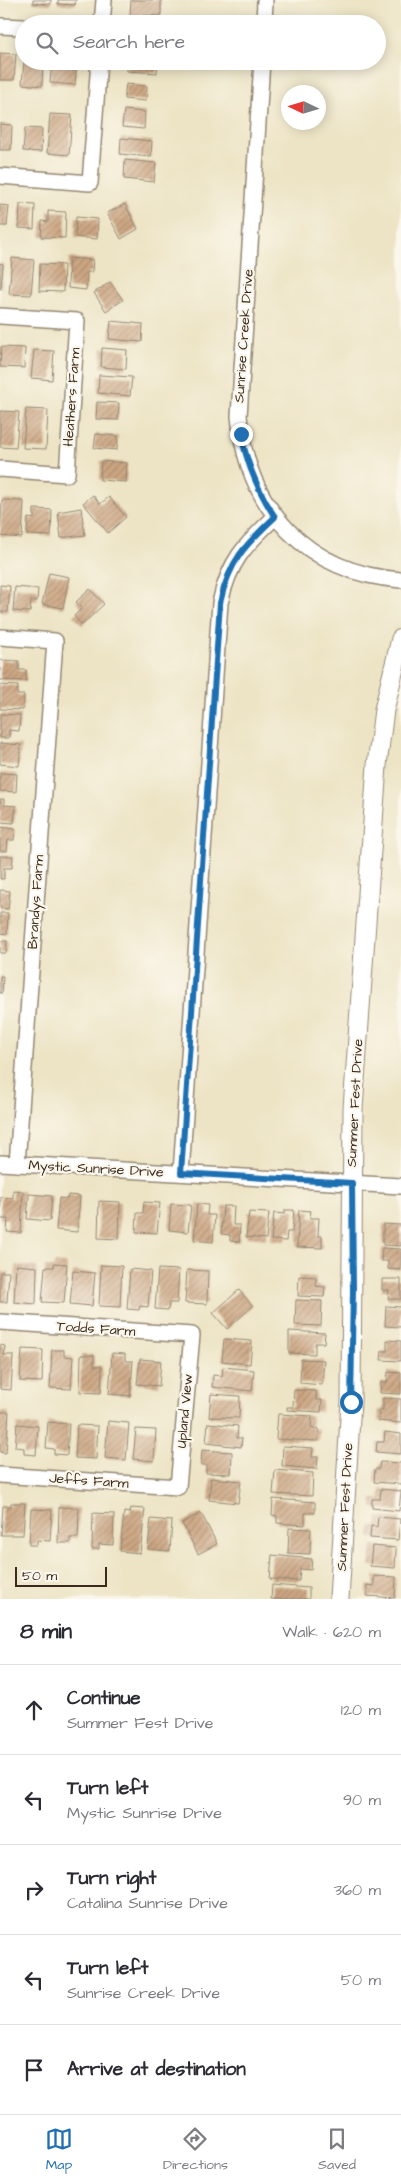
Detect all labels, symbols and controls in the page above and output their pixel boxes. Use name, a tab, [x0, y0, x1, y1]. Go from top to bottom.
search box	[15, 15, 386, 70]
icon: search	[33, 29, 61, 57]
text: Search here	[73, 29, 185, 56]
north arrow	[281, 85, 326, 130]
street label: Sunrise Creek Drive	[229, 268, 259, 403]
street label: Heathers Farm	[59, 347, 85, 447]
route end	[230, 423, 253, 446]
street label: Brandys Farm	[23, 854, 49, 950]
street label: Summer Fest Drive	[342, 1038, 368, 1167]
street label: Mystic Sunrise Drive	[28, 1155, 165, 1183]
street label: Todds Farm	[56, 1316, 136, 1342]
street label: Upland View	[172, 1373, 198, 1449]
route start	[340, 1391, 363, 1414]
street label: Summer Fest Drive	[332, 1442, 358, 1571]
street label: Jeffs Farm	[49, 1468, 130, 1494]
scale bar	[15, 1564, 108, 1587]
text: 50 m	[22, 1566, 57, 1586]
text: 8 min	[20, 1617, 72, 1646]
text: Walk · 620 m	[282, 1621, 381, 1643]
text: Continue	[67, 1685, 141, 1712]
icon: ahead	[20, 1696, 48, 1724]
text: 120 m	[341, 1699, 381, 1721]
text: Summer Fest Drive	[67, 1712, 213, 1734]
text: Turn left	[67, 1775, 148, 1802]
icon: left	[20, 1786, 48, 1814]
text: 90 m	[343, 1789, 381, 1811]
text: Mystic Sunrise Drive	[67, 1802, 222, 1824]
text: Turn right	[67, 1865, 156, 1892]
icon: right	[20, 1876, 48, 1904]
text: 360 m	[334, 1879, 381, 1901]
text: Catalina Sunrise Drive	[67, 1892, 228, 1914]
text: Turn left	[67, 1955, 148, 1982]
icon: left	[20, 1966, 48, 1994]
text: 50 m	[341, 1969, 381, 1991]
text: Sunrise Creek Drive	[67, 1982, 220, 2004]
icon: arrive	[20, 2056, 48, 2084]
text: Arrive at destination	[67, 2056, 246, 2083]
tab: Map	[45, 2125, 73, 2175]
tab: Directions	[163, 2125, 228, 2175]
tab: Saved	[318, 2125, 356, 2175]

